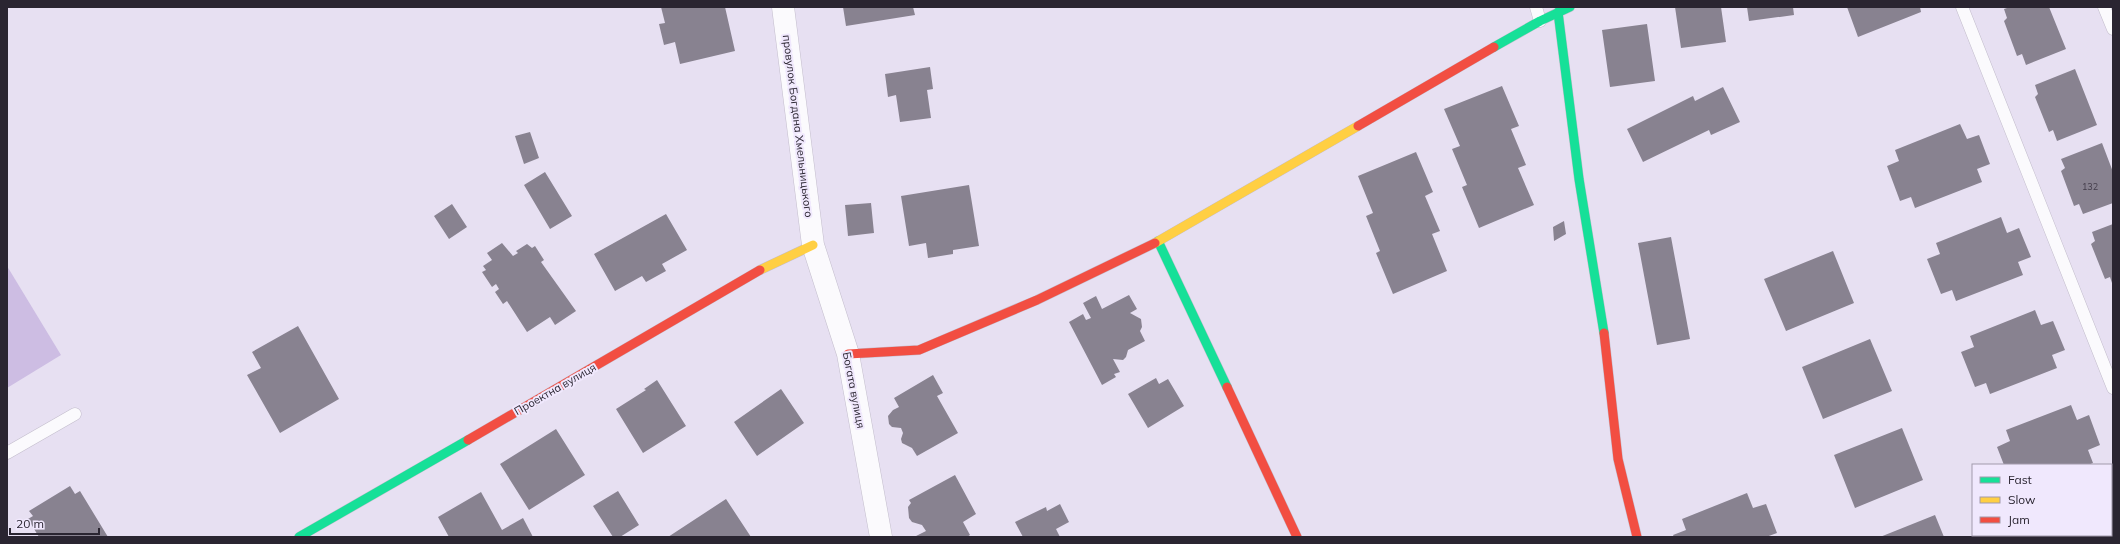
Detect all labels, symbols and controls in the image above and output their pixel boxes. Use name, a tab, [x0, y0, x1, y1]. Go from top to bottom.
street label: провулок Богдана Хмельницького	[780, 34, 816, 218]
house number: 132	[2082, 181, 2098, 192]
street label: Богата вулиця	[840, 351, 868, 429]
street label: Проектна вулиця	[512, 360, 598, 418]
legend	[1972, 464, 2112, 536]
text: Fast	[2008, 472, 2032, 487]
text: Slow	[2008, 492, 2036, 507]
scale bar	[10, 510, 99, 536]
text: Jam	[2008, 512, 2030, 527]
text: 20 m	[16, 516, 44, 531]

